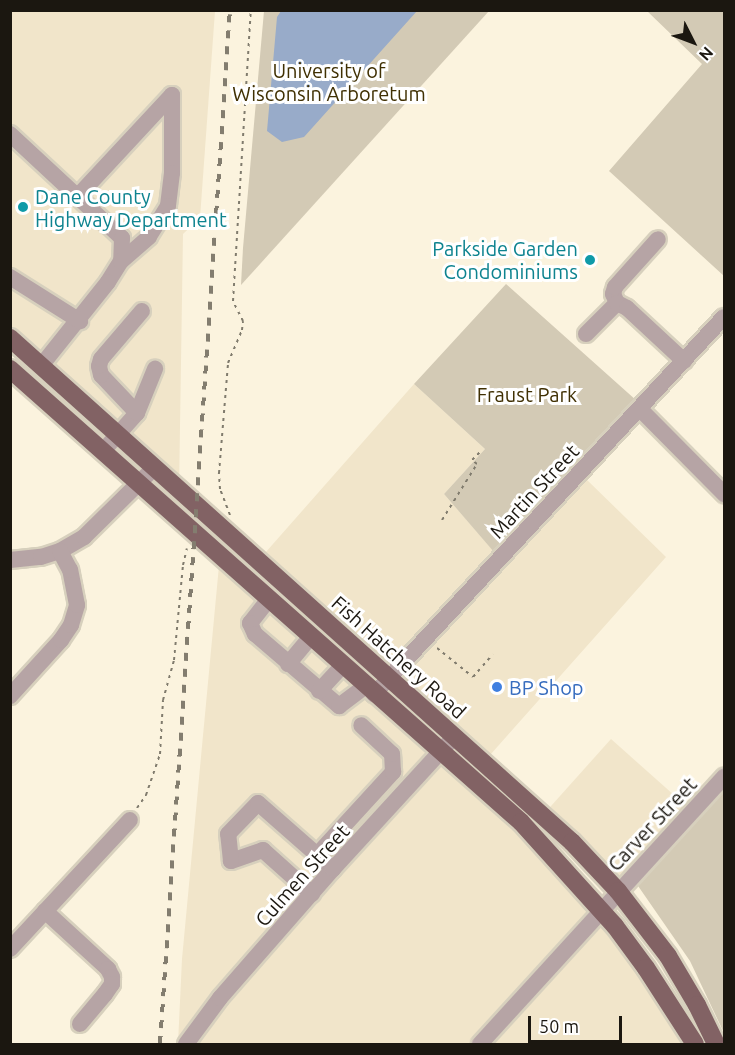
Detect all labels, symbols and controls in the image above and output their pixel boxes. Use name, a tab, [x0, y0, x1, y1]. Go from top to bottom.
north arrow	[663, 12, 723, 72]
text: N	[696, 44, 717, 65]
park label: University of Wisconsin Arboretum	[232, 58, 426, 105]
place label: Dane County Highway Department	[35, 184, 227, 231]
marker: Dane County Highway Department	[16, 200, 30, 214]
place label: Parkside Garden Condominiums	[432, 237, 578, 284]
marker: Parkside Garden Condominiums	[583, 253, 597, 267]
park label: Fraust Park	[477, 382, 577, 406]
street label: Martin Street	[484, 439, 584, 543]
street label: Fish Hatchery Road	[327, 590, 471, 724]
place label: BP Shop	[509, 675, 584, 699]
marker: BP Shop	[490, 680, 504, 694]
street label: Carver Street	[603, 772, 701, 876]
street label: Culmen Street	[250, 819, 354, 931]
scale bar	[531, 1004, 626, 1042]
text: 50 m	[539, 1016, 579, 1036]

